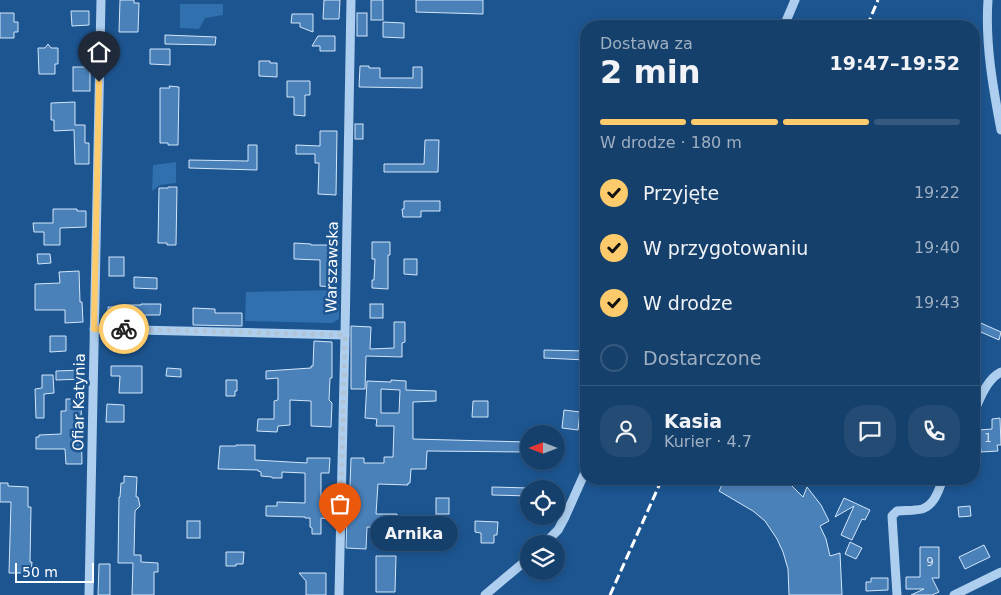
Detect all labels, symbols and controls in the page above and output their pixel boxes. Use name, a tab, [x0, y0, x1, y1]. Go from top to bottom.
pin	[78, 31, 120, 82]
text: Dostawa za	[600, 34, 693, 53]
icon: home	[85, 38, 113, 66]
text: 19:47–19:52	[830, 52, 960, 74]
text: 2 min	[600, 53, 701, 91]
text: W drodze · 180 m	[600, 133, 742, 152]
icon: check	[600, 179, 628, 207]
text: Przyjęte	[643, 182, 719, 204]
text: 19:22	[914, 183, 960, 202]
street label: Warszawska	[322, 221, 342, 313]
icon: check	[600, 234, 628, 262]
text: W przygotowaniu	[643, 237, 808, 259]
text: 19:40	[914, 238, 960, 257]
icon: check	[600, 289, 628, 317]
text: W drodze	[643, 292, 733, 314]
text: 19:43	[914, 293, 960, 312]
courier	[99, 304, 149, 354]
icon: bike	[110, 315, 138, 343]
text: Dostarczone	[643, 347, 761, 369]
street label: Ofiar Katynia	[69, 353, 89, 451]
button: person	[600, 405, 652, 457]
button: chat	[844, 405, 896, 457]
button: phone	[908, 405, 960, 457]
text: Kasia	[664, 410, 722, 432]
north arrow	[520, 425, 565, 470]
map controls	[520, 425, 565, 580]
house number: 1	[984, 431, 992, 445]
text: Kurier · 4.7	[664, 432, 752, 451]
button: locate	[520, 480, 565, 525]
pin	[319, 483, 361, 534]
icon: bag	[326, 490, 354, 518]
callout: Arnika	[370, 516, 458, 552]
text: Arnika	[385, 524, 443, 543]
button: layers	[520, 535, 565, 580]
house number: 9	[926, 555, 934, 569]
scale bar	[15, 560, 94, 583]
text: 50 m	[22, 564, 58, 580]

